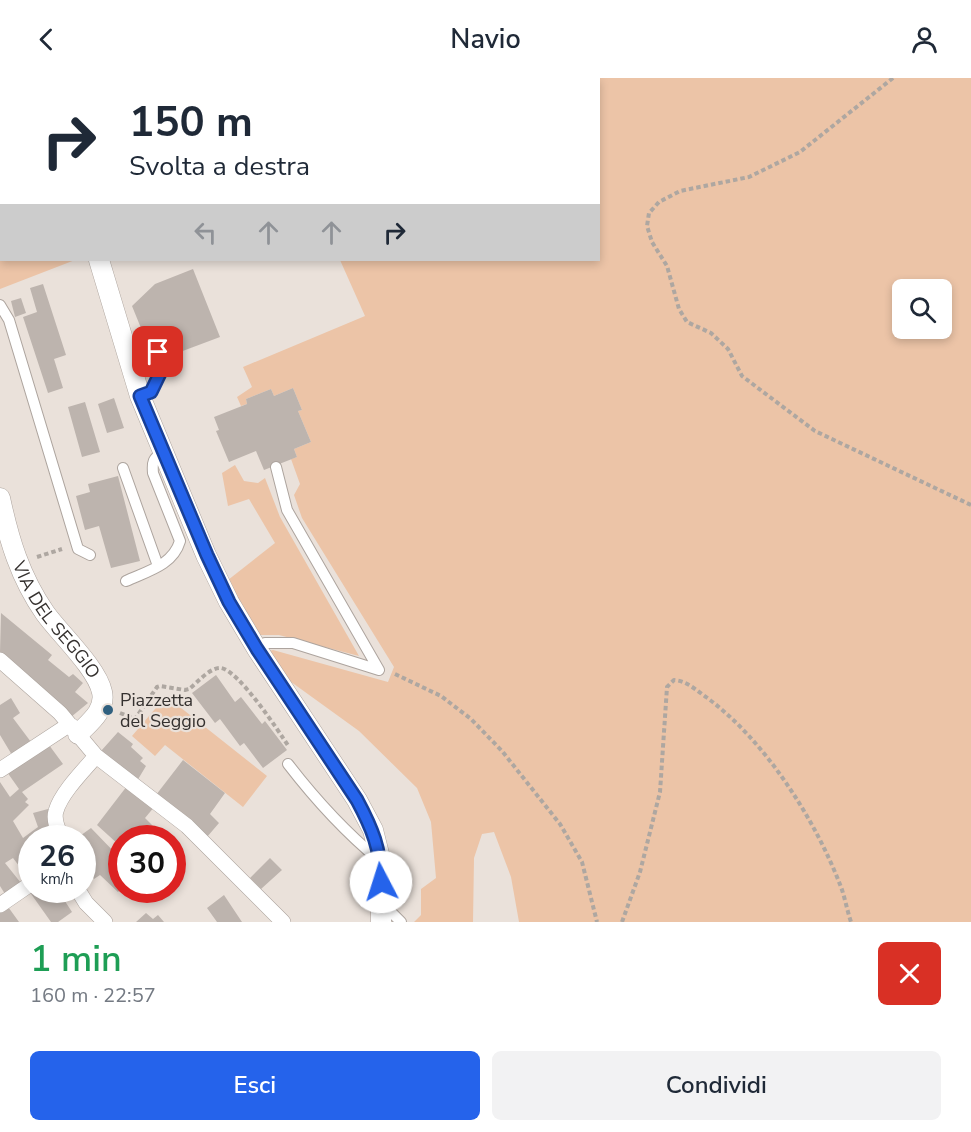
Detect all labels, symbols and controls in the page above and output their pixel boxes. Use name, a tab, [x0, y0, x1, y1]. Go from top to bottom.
text: Navio	[450, 21, 521, 58]
icon: back	[30, 23, 63, 56]
icon: person	[908, 23, 941, 56]
text: 150 m	[129, 94, 253, 151]
icon: right	[30, 102, 108, 180]
text: Svolta a destra	[129, 148, 310, 185]
icon: left	[189, 216, 222, 249]
icon: ahead	[252, 216, 285, 249]
icon: ahead	[315, 216, 348, 249]
icon: right	[378, 216, 411, 249]
map controls	[892, 279, 952, 339]
button: search	[892, 279, 952, 339]
pin	[132, 326, 183, 377]
icon: arrive	[141, 335, 174, 368]
street label: VIA DEL SEGGIO	[7, 556, 106, 683]
place label: Piazzetta del Seggio	[120, 688, 206, 733]
marker: Piazzetta del Seggio	[101, 703, 115, 717]
speed limit sign: 30	[108, 825, 186, 903]
text: 26	[39, 836, 75, 877]
position arrow	[349, 850, 413, 914]
text: km/h	[40, 869, 74, 889]
text: 1 min	[30, 935, 122, 984]
button: close	[878, 942, 941, 1005]
text: 160 m · 22:57	[30, 982, 156, 1009]
button: Esci	[30, 1051, 480, 1120]
button: Condividi	[492, 1051, 941, 1120]

